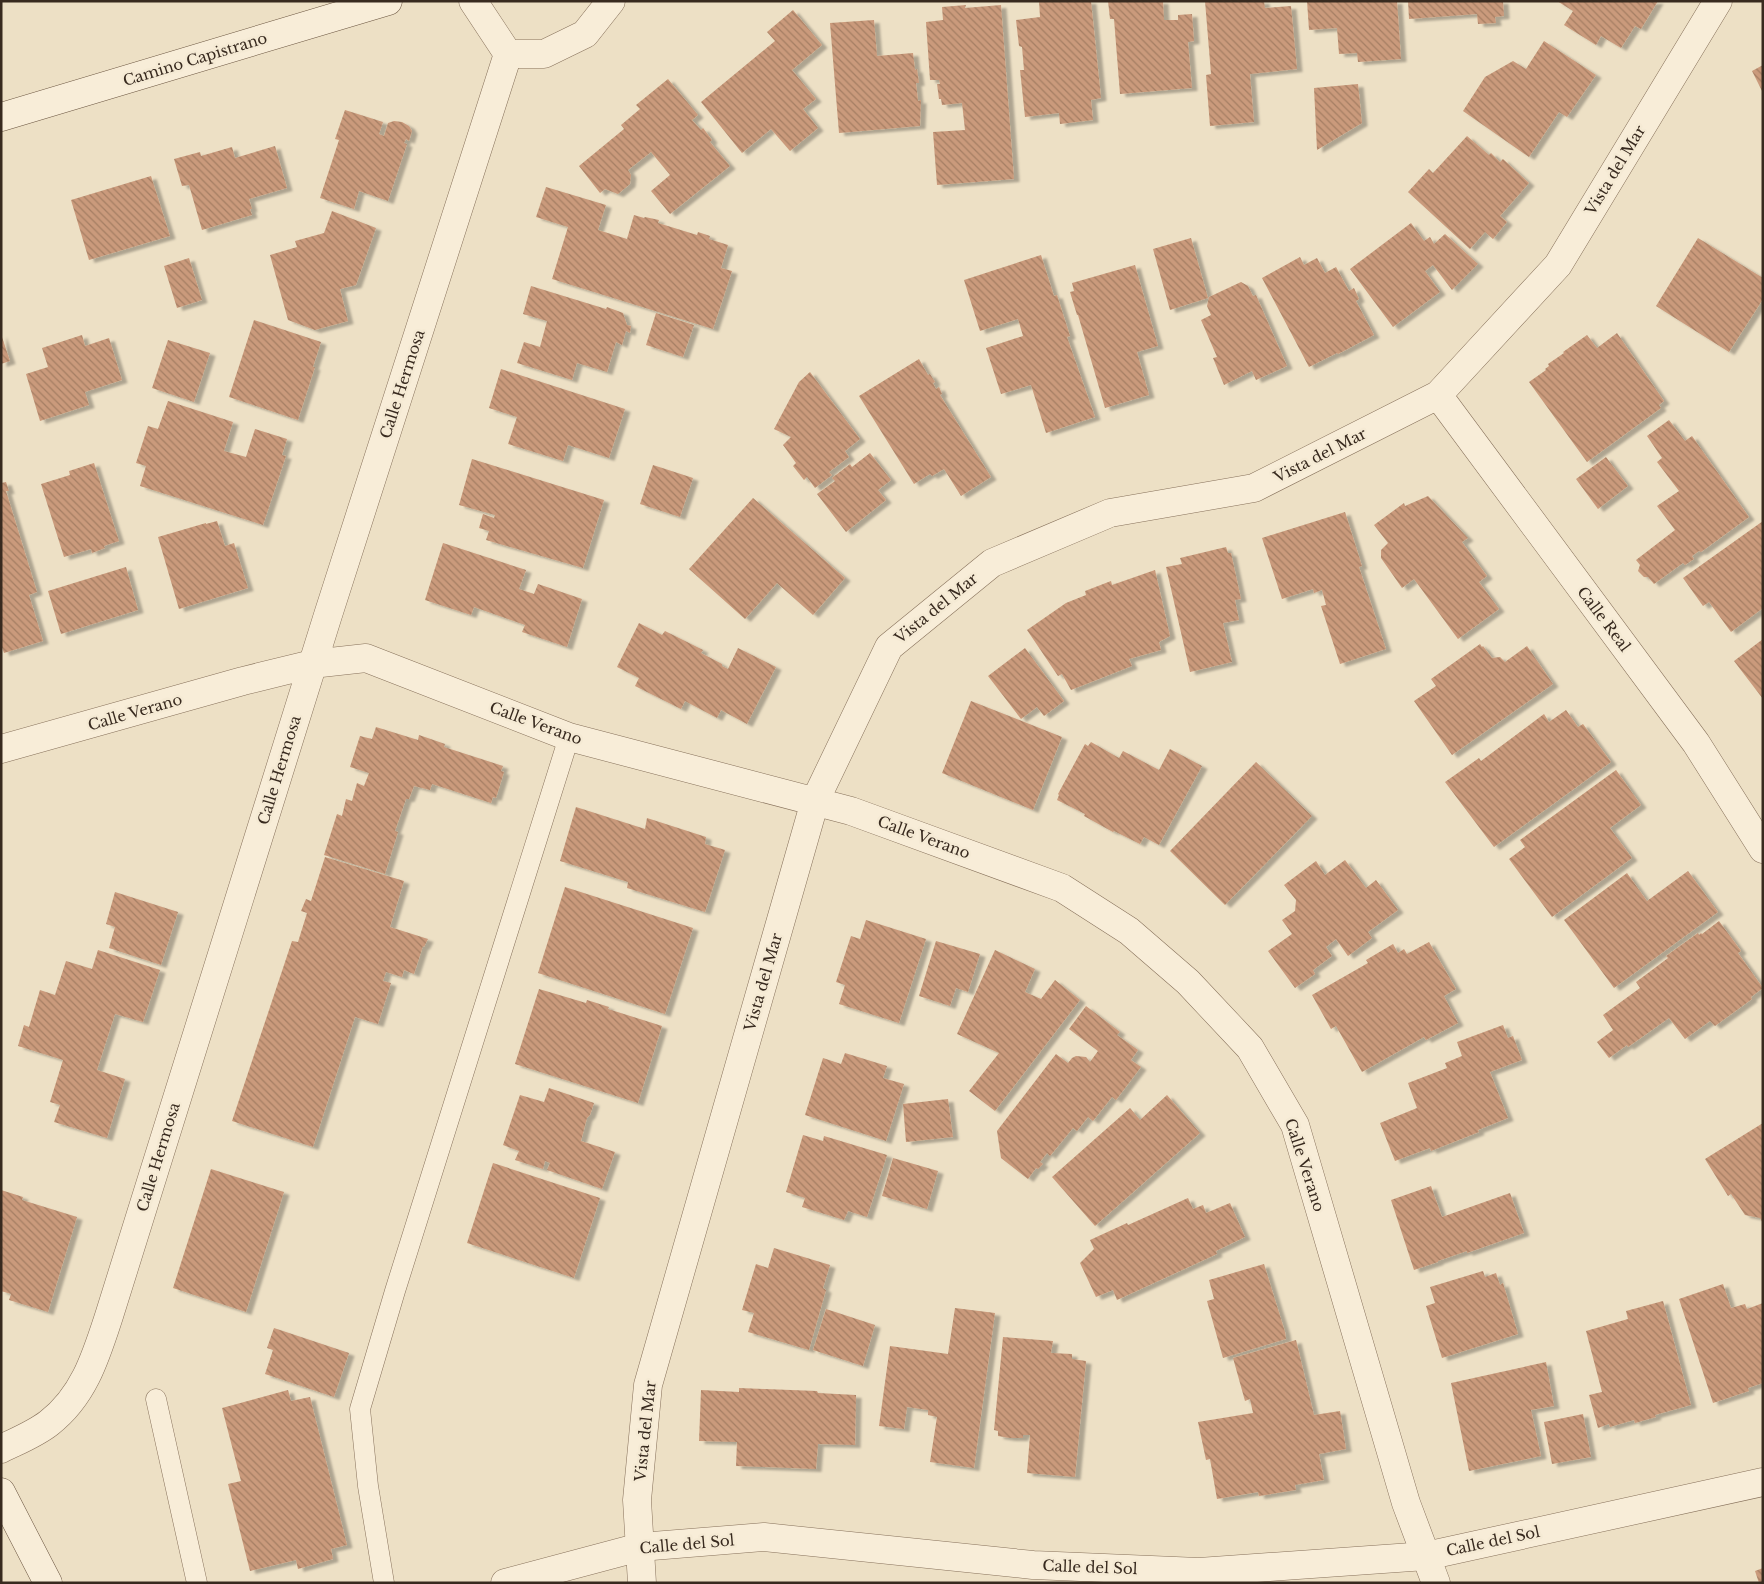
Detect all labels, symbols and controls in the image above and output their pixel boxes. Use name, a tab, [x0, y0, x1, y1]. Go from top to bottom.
street label: Camino Capistrano	[121, 28, 270, 90]
street label: Vista del Mar	[1580, 121, 1650, 219]
street label: Calle Hermosa	[375, 327, 429, 441]
street label: Vista del Mar	[1270, 423, 1370, 487]
street label: Vista del Mar	[890, 568, 982, 648]
street label: Calle Real	[1573, 583, 1635, 655]
street label: Calle Verano	[86, 689, 184, 735]
street label: Calle Verano	[487, 697, 585, 749]
street label: Calle Hermosa	[253, 712, 305, 827]
street label: Calle Verano	[875, 811, 973, 863]
street label: Vista del Mar	[740, 930, 786, 1034]
street label: Calle Hermosa	[132, 1099, 184, 1214]
street label: Calle Verano	[1281, 1116, 1329, 1214]
street label: Vista del Mar	[630, 1379, 660, 1483]
street label: Calle del Sol	[1444, 1522, 1542, 1560]
street label: Calle del Sol	[639, 1530, 735, 1558]
street label: Calle del Sol	[1042, 1556, 1138, 1578]

